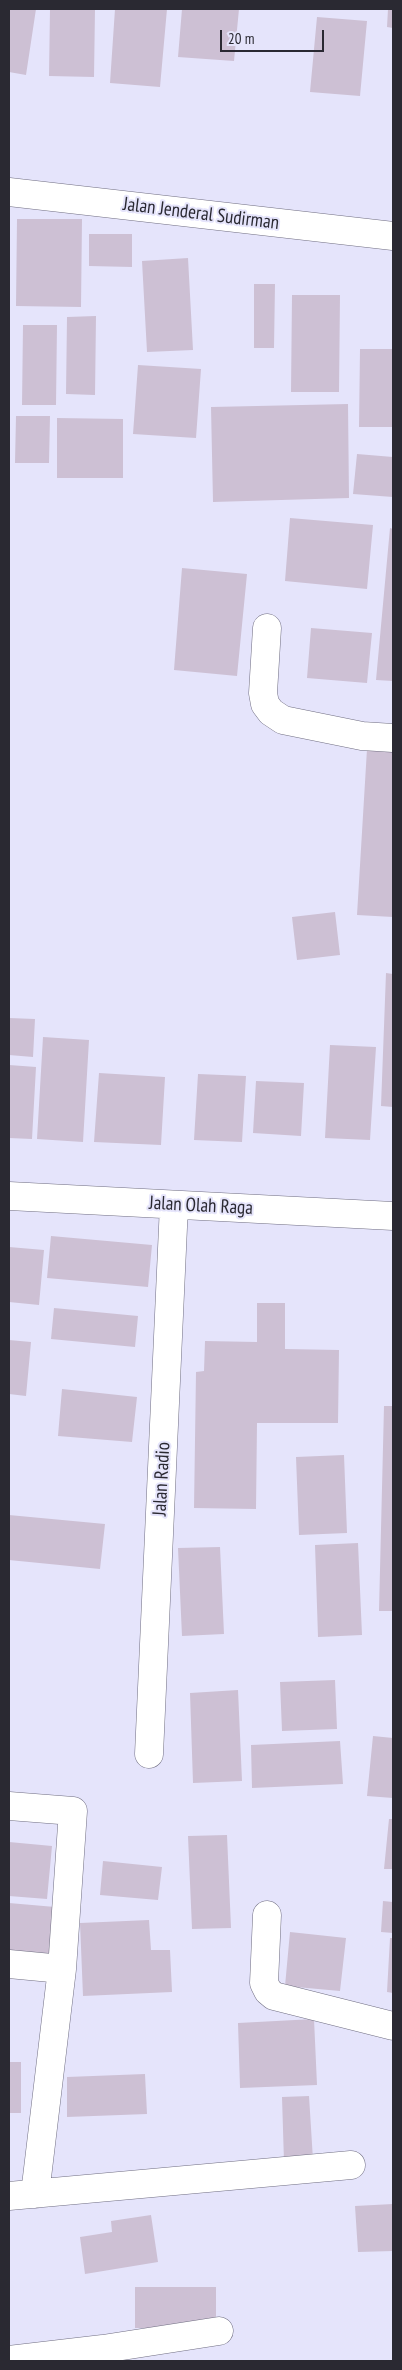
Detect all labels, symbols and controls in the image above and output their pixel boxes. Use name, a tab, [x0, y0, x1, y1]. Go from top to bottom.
scale bar	[222, 20, 326, 52]
text: 20 m	[228, 29, 254, 48]
street label: Jalan Jenderal Sudirman	[122, 193, 280, 235]
street label: Jalan Olah Raga	[149, 1192, 253, 1220]
street label: Jalan Radio	[149, 1442, 175, 1516]

